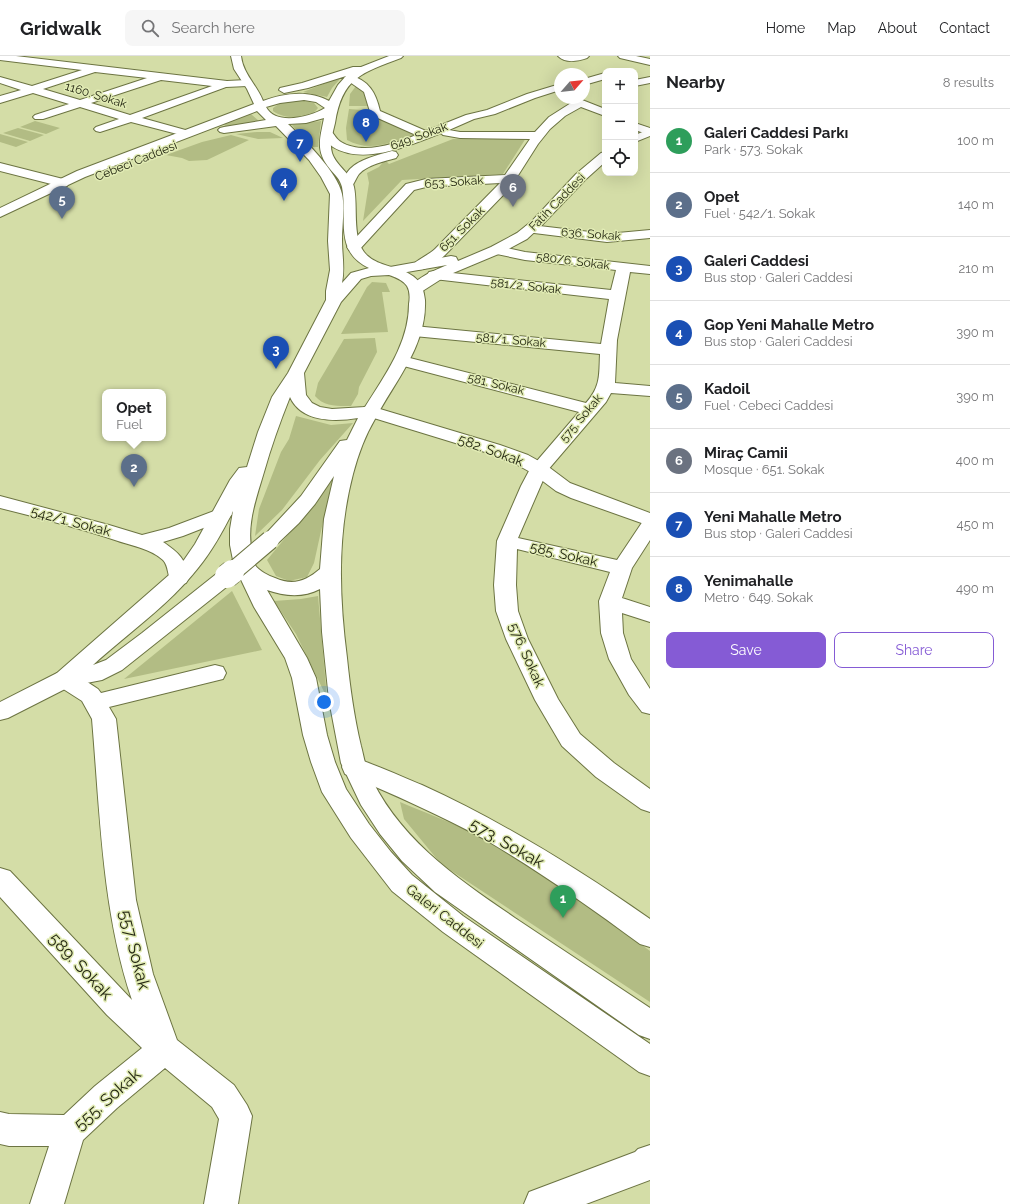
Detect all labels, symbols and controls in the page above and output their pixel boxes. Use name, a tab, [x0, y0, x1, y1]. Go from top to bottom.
search box	[125, 10, 405, 46]
text: Gridwalk	[20, 17, 101, 39]
icon: search	[139, 17, 161, 39]
text: Search here	[171, 19, 255, 37]
text: Home	[766, 20, 805, 36]
text: Map	[827, 20, 856, 36]
text: About	[878, 20, 917, 36]
text: Contact	[939, 20, 990, 36]
north arrow	[554, 68, 590, 104]
map controls	[602, 68, 638, 176]
button: +	[602, 68, 638, 104]
text: Nearby	[666, 72, 725, 92]
text: 8 results	[943, 75, 994, 90]
street label: 1160. Sokak	[63, 79, 129, 111]
button: −	[602, 104, 638, 140]
pin: 8	[353, 109, 379, 142]
street label: 649. Sokak	[389, 119, 450, 153]
text: Galeri Caddesi Parkı	[704, 124, 848, 142]
pin: 7	[287, 129, 313, 162]
text: 1	[676, 133, 682, 148]
text: 100 m	[957, 133, 994, 148]
street label: Cebeci Caddesi	[93, 138, 179, 184]
button: locate	[602, 140, 638, 176]
text: Park · 573. Sokak	[704, 142, 803, 157]
pin: 4	[271, 168, 297, 201]
street label: Fatih Caddesi	[526, 170, 588, 234]
street label: 653. Sokak	[424, 173, 485, 191]
pin: 6	[500, 174, 526, 207]
pin: 5	[49, 186, 75, 219]
text: Opet	[704, 188, 739, 206]
text: 2	[675, 197, 683, 212]
text: 140 m	[958, 197, 994, 212]
street label: 651. Sokak	[437, 203, 488, 254]
text: Fuel · 542/1. Sokak	[704, 206, 815, 221]
street label: 636. Sokak	[561, 225, 622, 243]
street label: 580/6. Sokak	[535, 250, 611, 273]
text: Galeri Caddesi	[704, 252, 809, 270]
text: 3	[675, 261, 683, 276]
text: 210 m	[958, 261, 994, 276]
text: Bus stop · Galeri Caddesi	[704, 270, 853, 285]
street label: 581/2. Sokak	[490, 275, 563, 297]
text: Gop Yeni Mahalle Metro	[704, 316, 874, 334]
text: 4	[675, 325, 683, 340]
text: 390 m	[956, 325, 994, 340]
street label: 581/1. Sokak	[476, 330, 547, 350]
text: Bus stop · Galeri Caddesi	[704, 334, 853, 349]
pin: 3	[263, 336, 289, 369]
street label: 581. Sokak	[466, 370, 526, 398]
text: Kadoil	[704, 380, 750, 398]
popup	[102, 389, 166, 441]
text: 5	[675, 389, 683, 404]
text: 390 m	[956, 389, 994, 404]
street label: 575. Sokak	[557, 391, 605, 445]
text: Fuel · Cebeci Caddesi	[704, 398, 833, 413]
text: Opet	[116, 399, 152, 417]
text: Fuel	[116, 417, 142, 432]
street label: 582. Sokak	[456, 431, 527, 469]
text: Miraç Camii	[704, 444, 788, 462]
text: 6	[675, 453, 683, 468]
text: 400 m	[956, 453, 994, 468]
pin: 2	[121, 454, 147, 487]
text: Mosque · 651. Sokak	[704, 462, 825, 477]
street label: 542/1. Sokak	[29, 503, 113, 540]
text: Yeni Mahalle Metro	[704, 508, 842, 526]
text: 7	[675, 517, 683, 532]
text: 450 m	[957, 517, 994, 532]
text: Bus stop · Galeri Caddesi	[704, 526, 853, 541]
street label: 585. Sokak	[529, 538, 600, 570]
text: Yenimahalle	[704, 572, 793, 590]
text: 8	[675, 581, 683, 596]
text: 490 m	[956, 581, 994, 596]
text: Metro · 649. Sokak	[704, 590, 813, 605]
street label: 576. Sokak	[506, 620, 549, 690]
button: Save	[666, 632, 826, 668]
button: Share	[834, 632, 994, 668]
your location	[314, 692, 334, 712]
street label: 573. Sokak	[466, 814, 548, 872]
street label: Galeri Caddesi	[403, 881, 487, 951]
pin: 1	[550, 885, 576, 918]
street label: 557. Sokak	[115, 908, 155, 992]
street label: 589. Sokak	[45, 928, 117, 1004]
street label: 555. Sokak	[69, 1064, 145, 1134]

